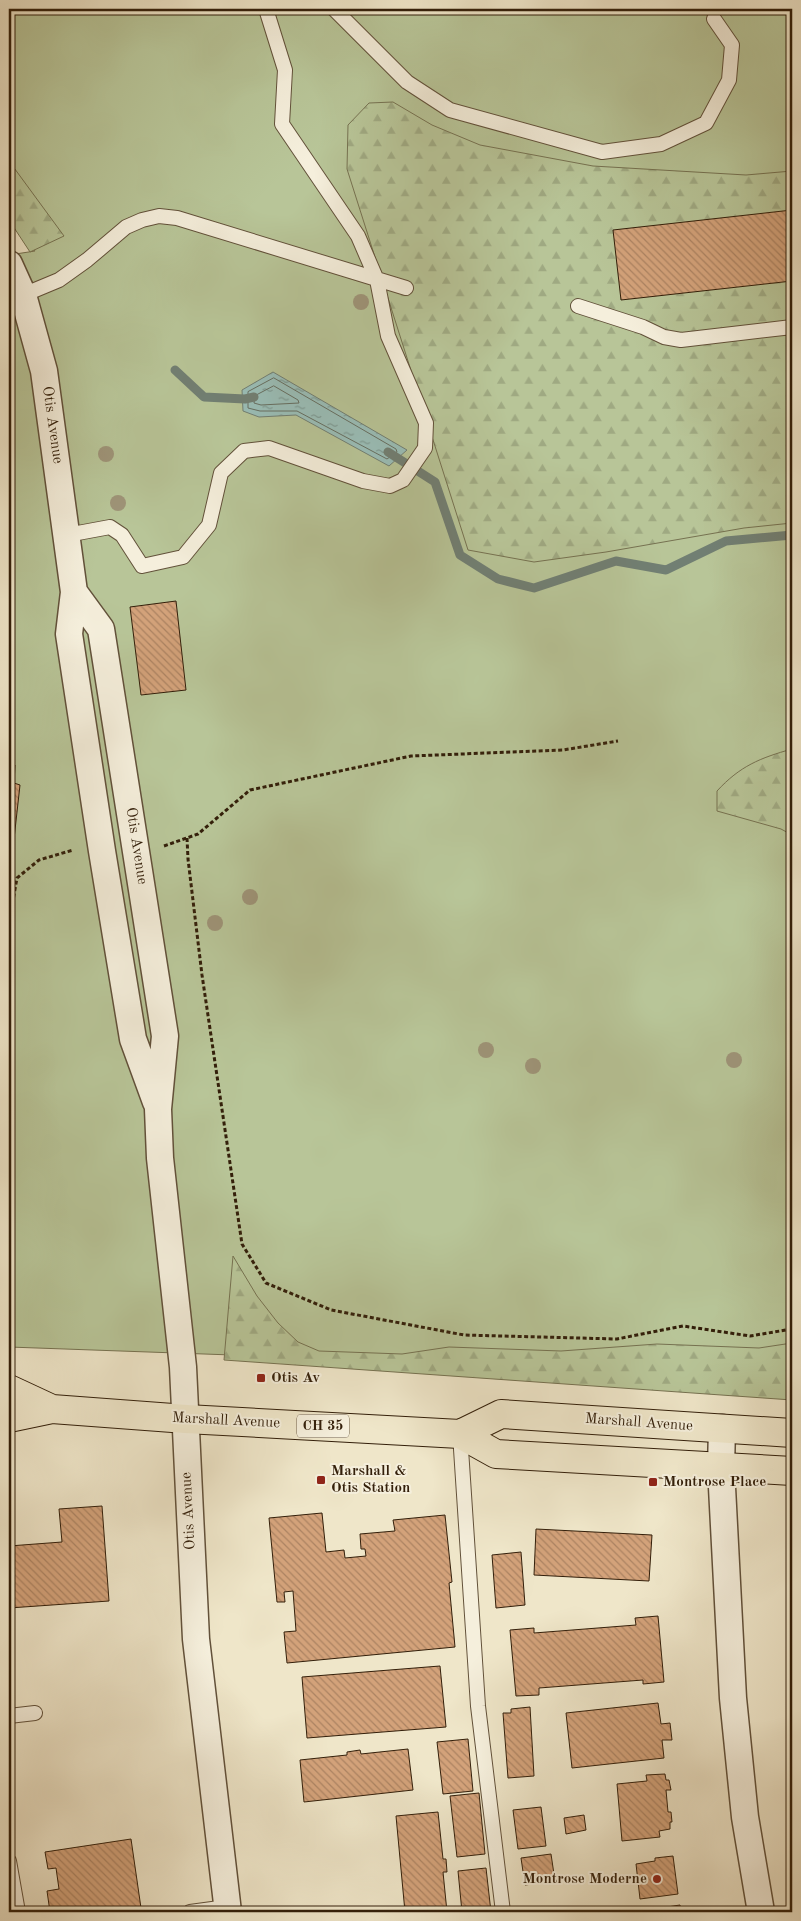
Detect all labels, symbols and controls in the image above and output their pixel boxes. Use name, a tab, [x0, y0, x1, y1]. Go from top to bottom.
street label: Otis Avenue	[39, 385, 65, 465]
street label: Otis Avenue	[122, 806, 150, 886]
place label: Otis Av	[271, 1371, 320, 1386]
marker: Otis Av	[255, 1372, 267, 1384]
street label: Marshall Avenue	[172, 1411, 280, 1431]
street label: Marshall Avenue	[585, 1412, 694, 1434]
road number: CH 35	[297, 1414, 349, 1438]
place label: Marshall & Otis Station	[331, 1464, 410, 1496]
street label: Otis Avenue	[179, 1471, 199, 1550]
marker: Marshall & Otis Station	[315, 1474, 327, 1486]
place label: Montrose Place	[663, 1475, 766, 1490]
marker: Montrose Place	[647, 1476, 659, 1488]
place label: Montrose Moderne	[522, 1872, 647, 1887]
marker: Montrose Moderne	[651, 1873, 663, 1885]

